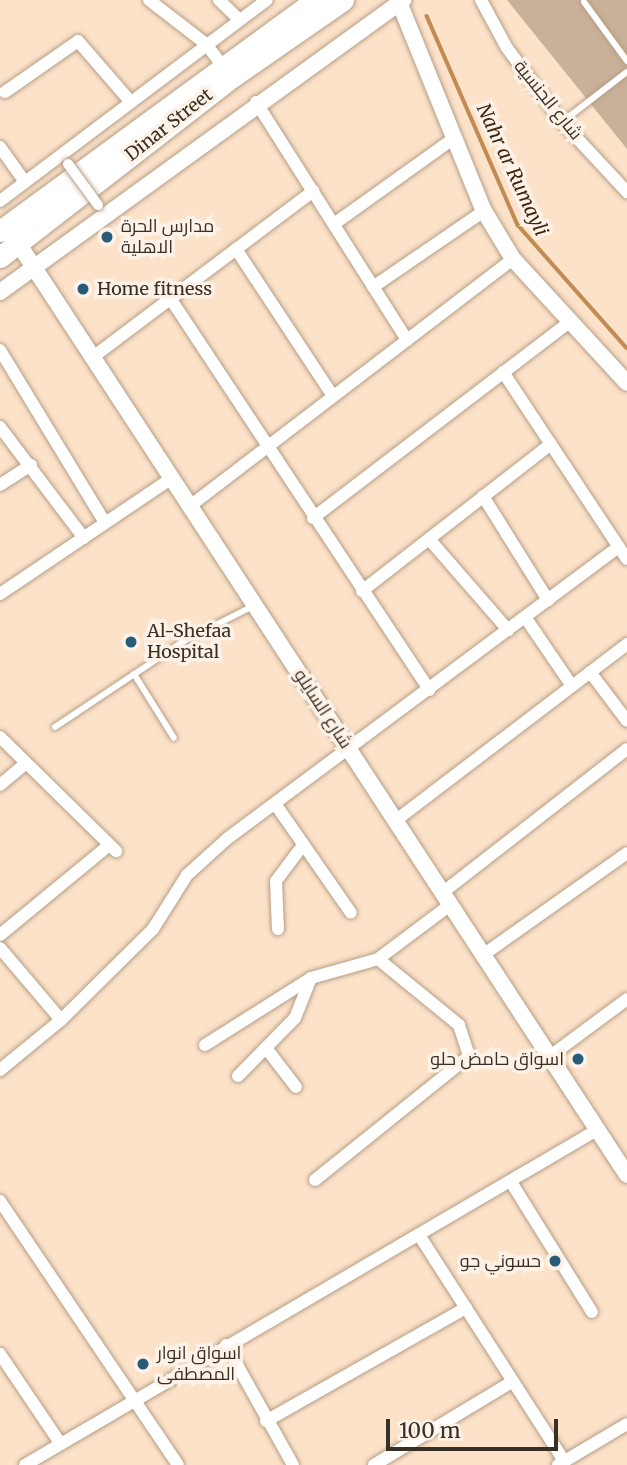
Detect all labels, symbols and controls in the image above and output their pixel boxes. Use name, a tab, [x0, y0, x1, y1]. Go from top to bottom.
street label: شارع الجنسية	[509, 56, 587, 144]
street label: Dinar Street	[121, 84, 217, 166]
water label: Nahr ar Rumayli	[471, 100, 553, 240]
place label: مدارس الحرة الاهلية	[121, 216, 214, 258]
marker: مدارس الحرة الاهلية	[99, 229, 115, 245]
place label: Home fitness	[97, 278, 212, 300]
marker: Home fitness	[75, 281, 91, 297]
place label: Al-Shefaa Hospital	[147, 621, 231, 664]
marker: Al-Shefaa Hospital	[121, 632, 141, 652]
street label: شارع السايلو	[289, 665, 357, 753]
place label: اسواق حامض حلو	[430, 1048, 564, 1070]
marker: اسواق حامض حلو	[570, 1051, 586, 1067]
place label: حسوني جو	[460, 1250, 541, 1272]
marker: حسوني جو	[547, 1253, 563, 1269]
place label: اسواق انوار المصطفى	[157, 1343, 241, 1386]
marker: اسواق انوار المصطفى	[135, 1356, 151, 1372]
scale bar	[389, 1406, 560, 1450]
text: 100 m	[399, 1417, 461, 1444]

